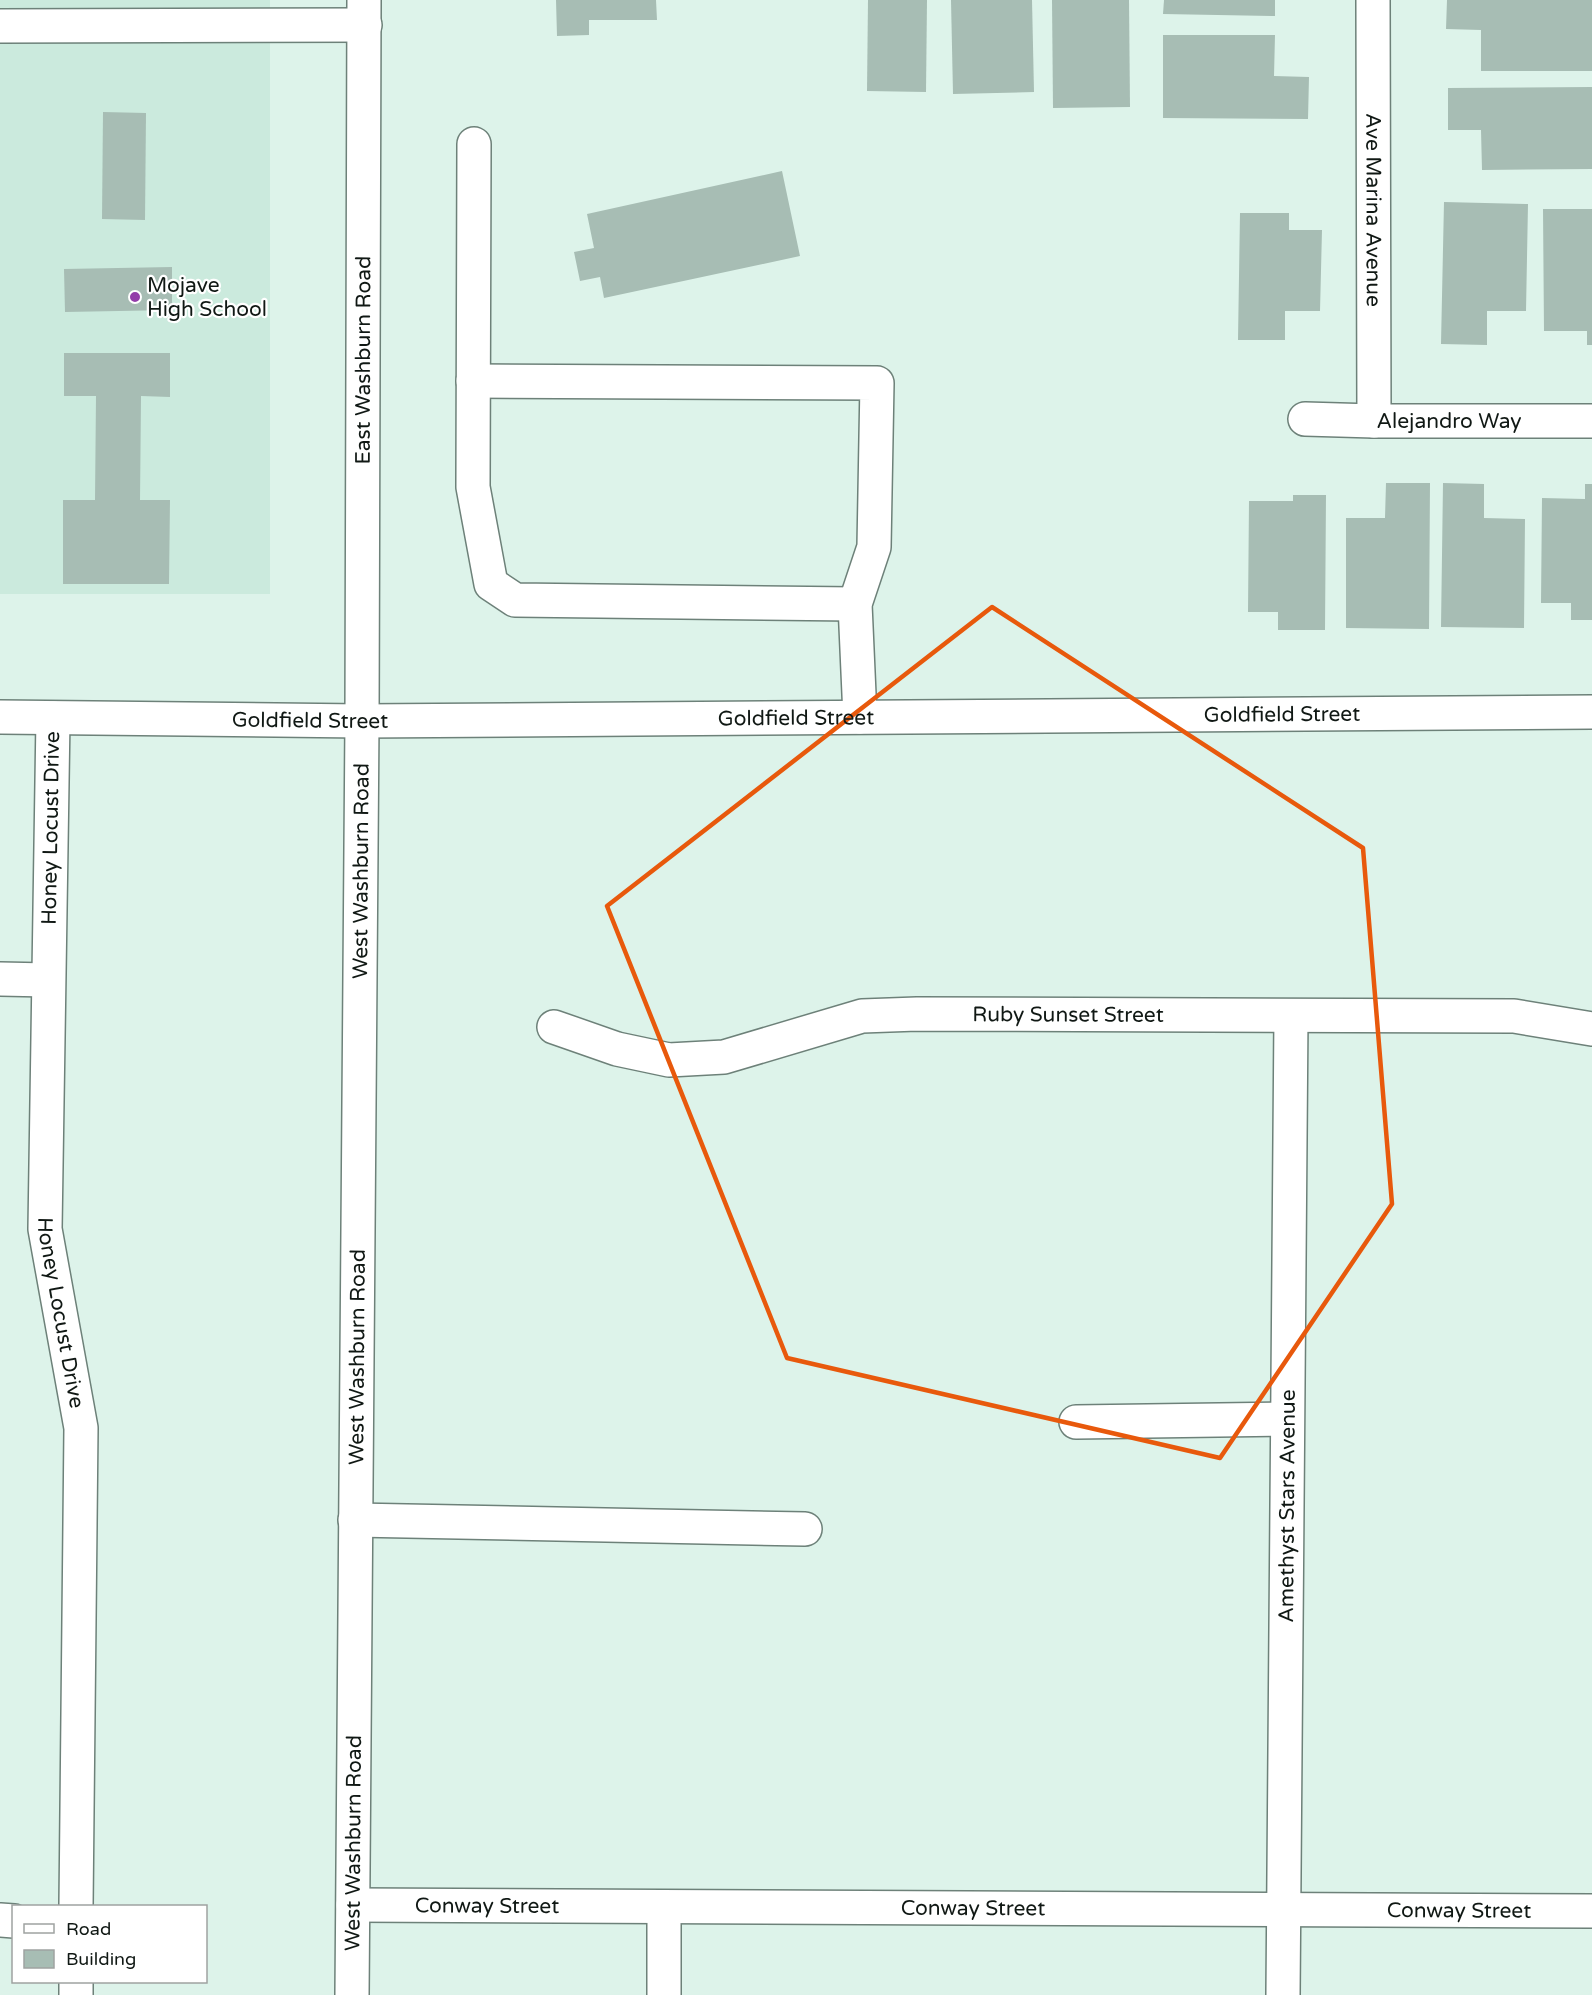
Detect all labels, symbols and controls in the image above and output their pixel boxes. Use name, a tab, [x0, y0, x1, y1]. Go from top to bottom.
street label: Ave Marina Avenue	[1361, 113, 1386, 307]
street label: East Washburn Road	[350, 256, 376, 465]
place label: Mojave High School	[147, 273, 267, 322]
marker: Mojave High School	[128, 290, 142, 304]
street label: Alejandro Way	[1376, 409, 1522, 434]
street label: Goldfield Street	[1204, 701, 1360, 727]
street label: Goldfield Street	[718, 705, 874, 731]
street label: Goldfield Street	[232, 707, 388, 734]
street label: Honey Locust Drive	[37, 731, 65, 925]
street label: West Washburn Road	[347, 763, 374, 979]
street label: Ruby Sunset Street	[972, 1002, 1164, 1027]
street label: Honey Locust Drive	[32, 1217, 90, 1410]
street label: West Washburn Road	[344, 1249, 370, 1465]
street label: Amethyst Stars Avenue	[1274, 1389, 1300, 1623]
street label: West Washburn Road	[340, 1735, 367, 1951]
street label: Conway Street	[415, 1893, 559, 1918]
street label: Conway Street	[901, 1895, 1045, 1921]
street label: Conway Street	[1387, 1898, 1531, 1923]
legend	[12, 1905, 207, 1983]
text: Road	[66, 1918, 111, 1940]
text: Building	[66, 1948, 136, 1970]

